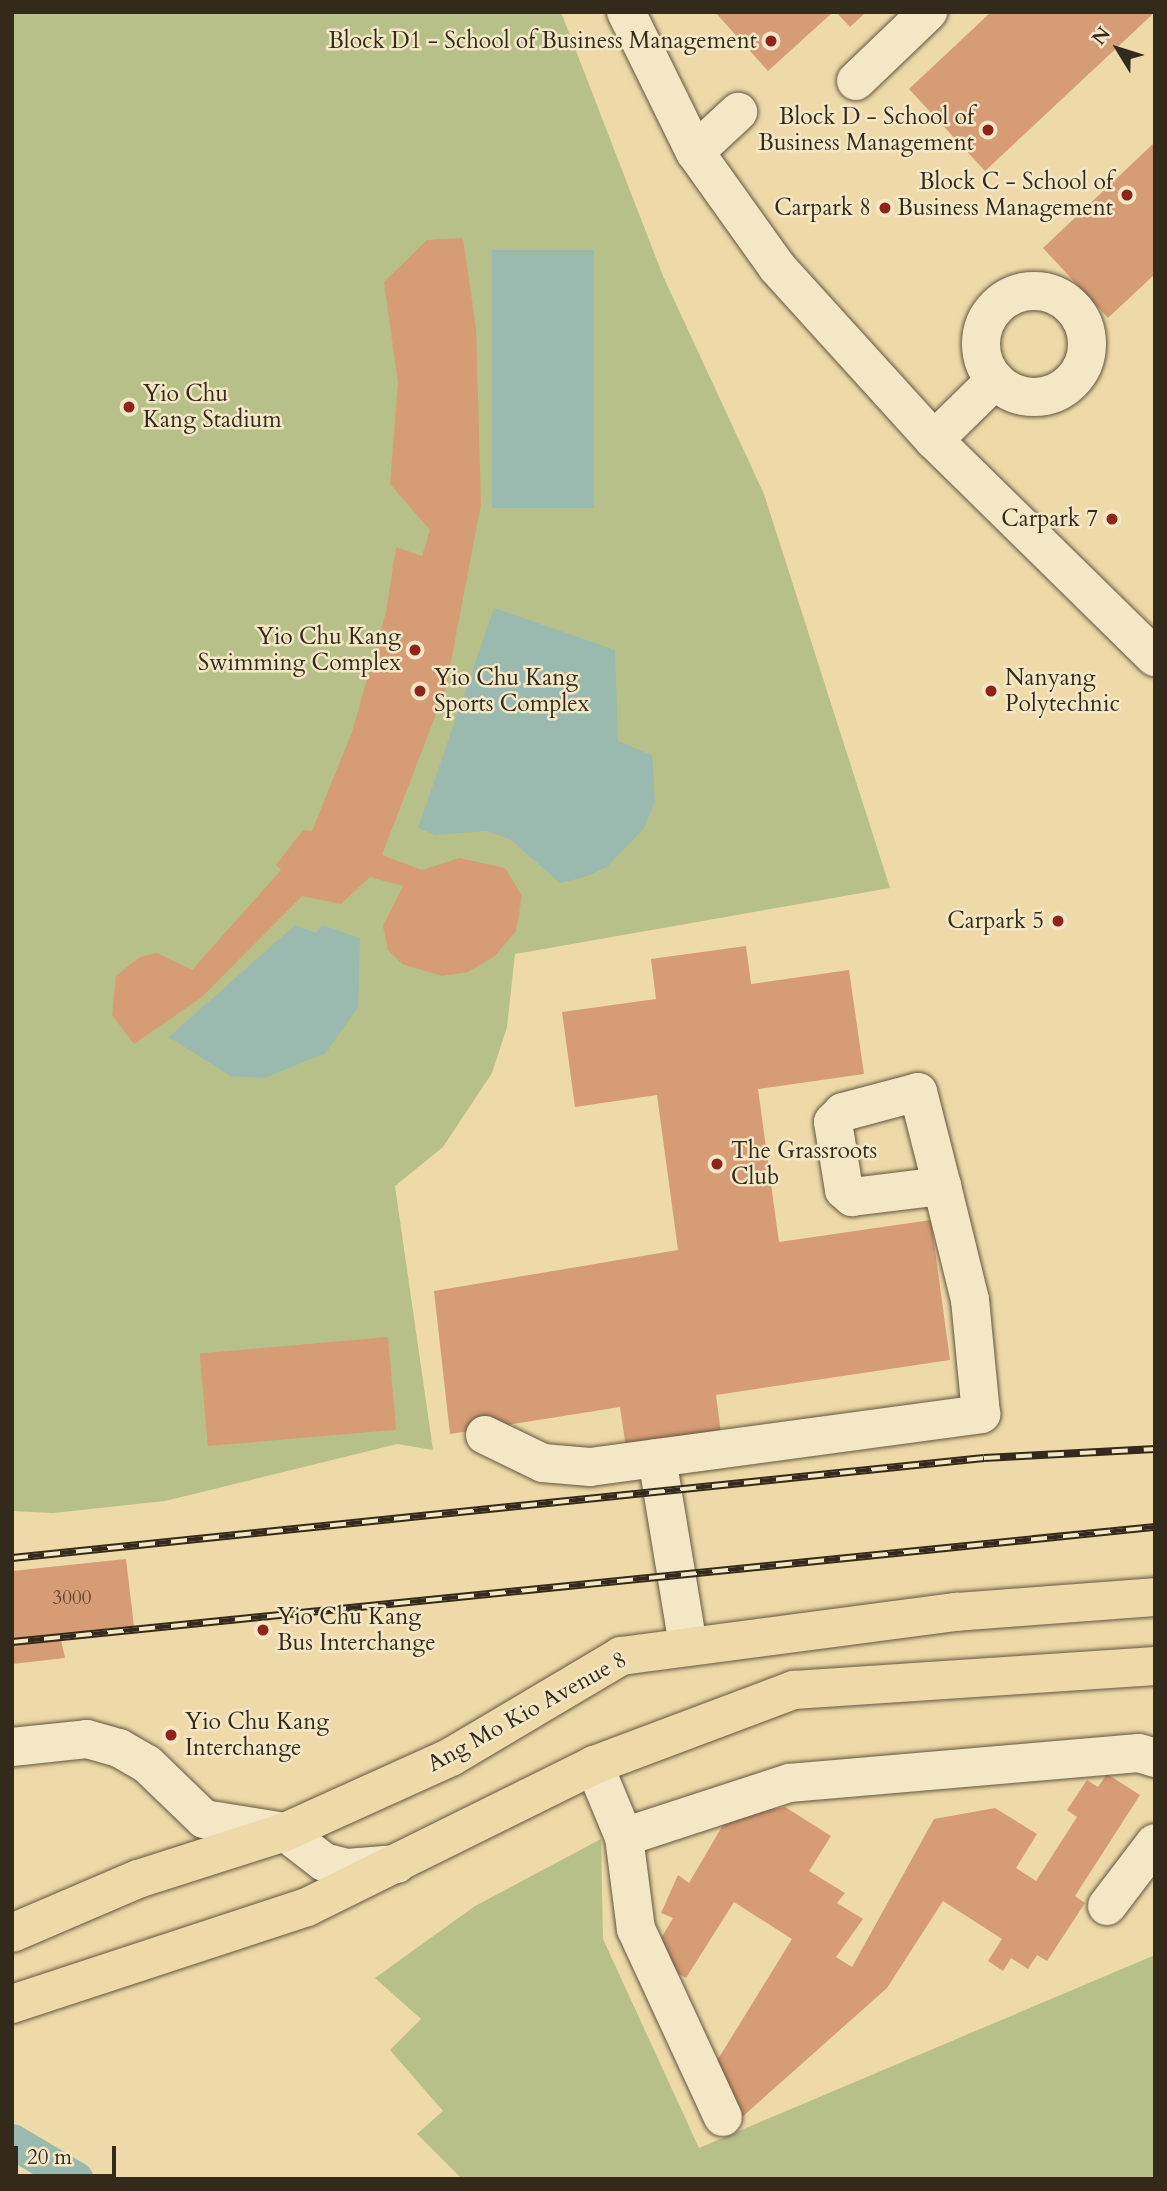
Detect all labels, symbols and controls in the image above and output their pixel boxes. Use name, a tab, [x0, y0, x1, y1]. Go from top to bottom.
north arrow	[1083, 14, 1153, 84]
text: N	[1086, 22, 1117, 51]
place label: Block D1 - School of Business Management	[328, 27, 757, 55]
marker: Block D1 - School of Business Management	[763, 33, 779, 49]
place label: Block D - School of Business Management	[758, 103, 974, 157]
marker: Block D - School of Business Management	[980, 122, 996, 138]
place label: Block C - School of Business Management	[897, 168, 1113, 222]
marker: Block C - School of Business Management	[1119, 187, 1135, 203]
place label: Carpark 8	[774, 194, 871, 222]
marker: Carpark 8	[877, 200, 893, 216]
place label: Yio Chu Kang Stadium	[143, 380, 282, 434]
marker: Yio Chu Kang Stadium	[121, 399, 137, 415]
place label: Carpark 7	[1001, 505, 1098, 533]
marker: Carpark 7	[1104, 511, 1120, 527]
place label: Yio Chu Kang Swimming Complex	[198, 623, 401, 677]
marker: Yio Chu Kang Swimming Complex	[407, 642, 423, 658]
place label: Yio Chu Kang Sports Complex	[434, 664, 589, 718]
place label: Nanyang Polytechnic	[1005, 664, 1120, 718]
marker: Yio Chu Kang Sports Complex	[412, 683, 428, 699]
marker: Nanyang Polytechnic	[983, 683, 999, 699]
place label: Carpark 5	[947, 907, 1044, 935]
marker: Carpark 5	[1050, 913, 1066, 929]
place label: The Grassroots Club	[731, 1137, 877, 1191]
marker: The Grassroots Club	[709, 1156, 725, 1172]
house number: 3000	[53, 1588, 91, 1610]
place label: Yio Chu Kang Bus Interchange	[277, 1603, 436, 1657]
marker: Yio Chu Kang Bus Interchange	[255, 1622, 271, 1638]
street label: Ang Mo Kio Avenue 8	[423, 1646, 631, 1778]
place label: Yio Chu Kang Interchange	[185, 1708, 329, 1762]
marker: Yio Chu Kang Interchange	[163, 1727, 179, 1743]
scale bar	[18, 2132, 119, 2176]
text: 20 m	[27, 2143, 72, 2172]

